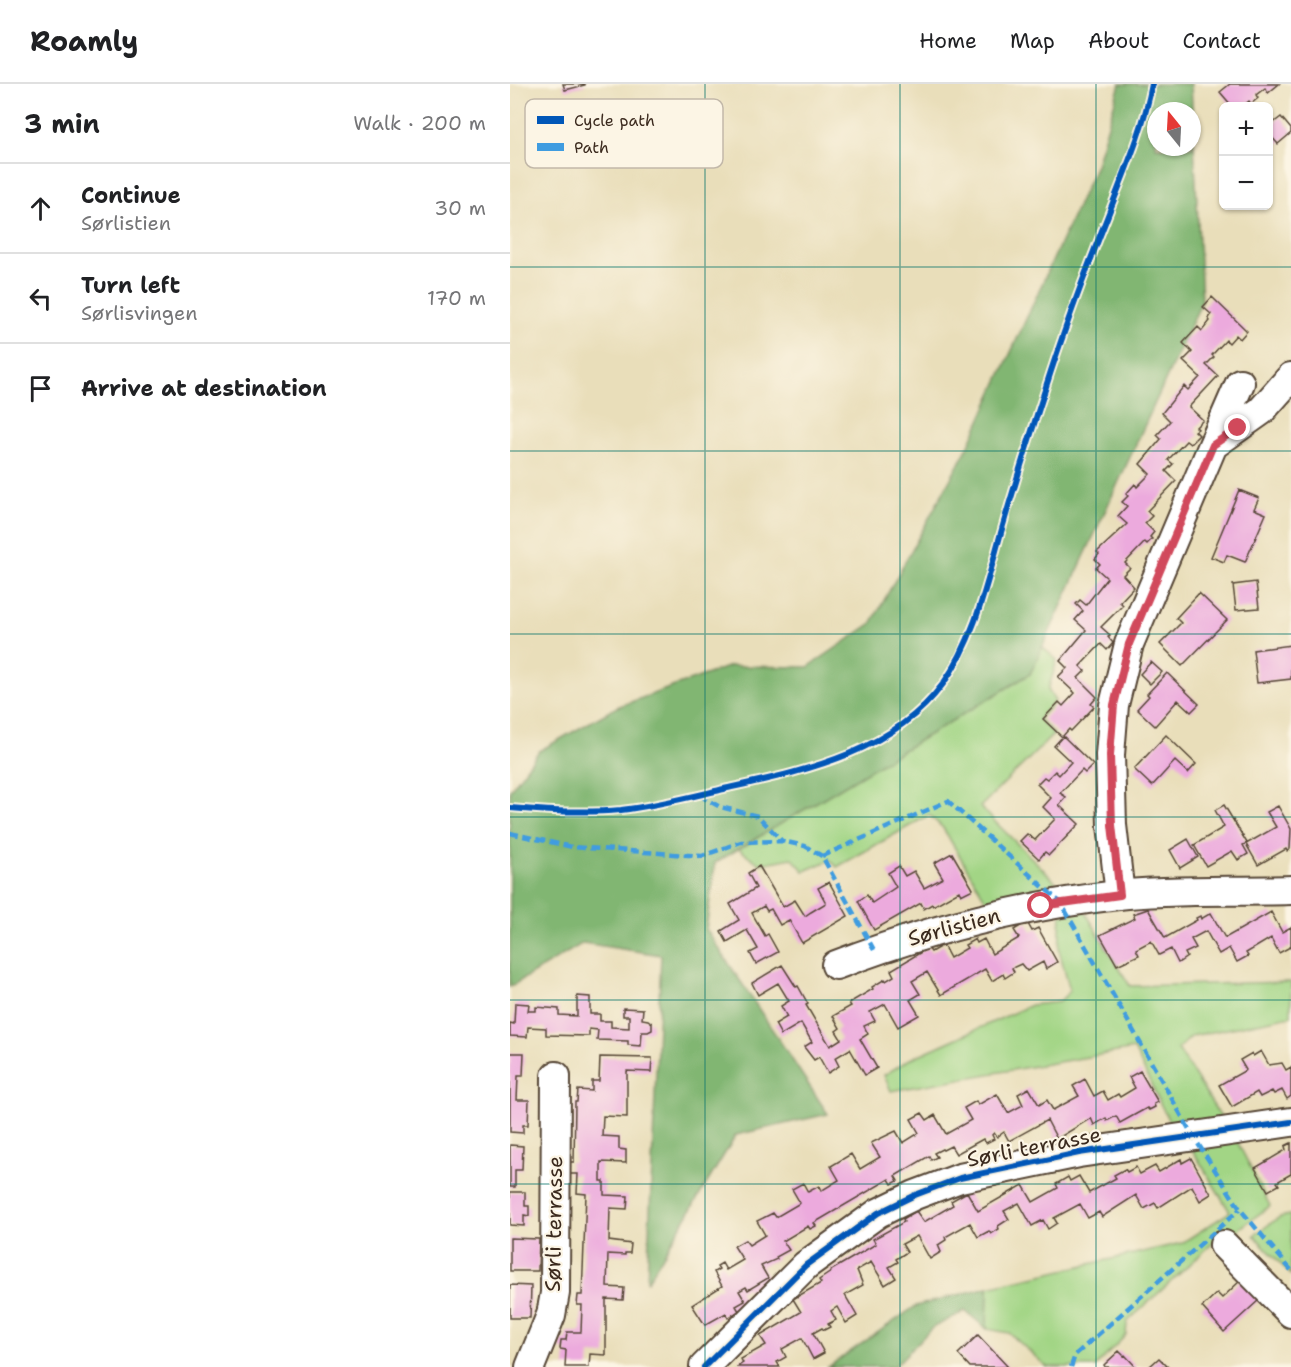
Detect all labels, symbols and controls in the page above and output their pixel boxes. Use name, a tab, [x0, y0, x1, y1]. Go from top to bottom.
text: Roamly	[30, 22, 138, 60]
text: Home	[919, 27, 977, 55]
text: Map	[1010, 27, 1055, 55]
text: About	[1088, 27, 1149, 55]
text: Contact	[1182, 27, 1261, 55]
legend	[525, 99, 723, 168]
north arrow	[1147, 102, 1201, 156]
map controls	[1219, 102, 1273, 210]
button: +	[1219, 102, 1273, 156]
text: 3 min	[24, 106, 100, 141]
text: Walk · 200 m	[353, 110, 486, 136]
text: Cycle path	[574, 110, 655, 131]
text: Path	[574, 137, 609, 158]
button: −	[1219, 156, 1273, 210]
text: Continue	[81, 181, 181, 210]
icon: ahead	[24, 192, 57, 225]
text: 30 m	[434, 195, 486, 221]
text: Sørlistien	[81, 210, 171, 236]
text: Turn left	[81, 271, 180, 300]
icon: left	[24, 282, 57, 315]
text: 170 m	[427, 285, 486, 311]
text: Sørlisvingen	[81, 300, 197, 326]
icon: arrive	[24, 372, 57, 405]
text: Arrive at destination	[81, 374, 327, 403]
route end	[1224, 414, 1250, 440]
route start	[1027, 892, 1053, 918]
street label: Sørlistien	[905, 901, 1003, 953]
street label: Sørli terrasse	[965, 1120, 1103, 1174]
street label: Sørli terrasse	[539, 1156, 569, 1292]

